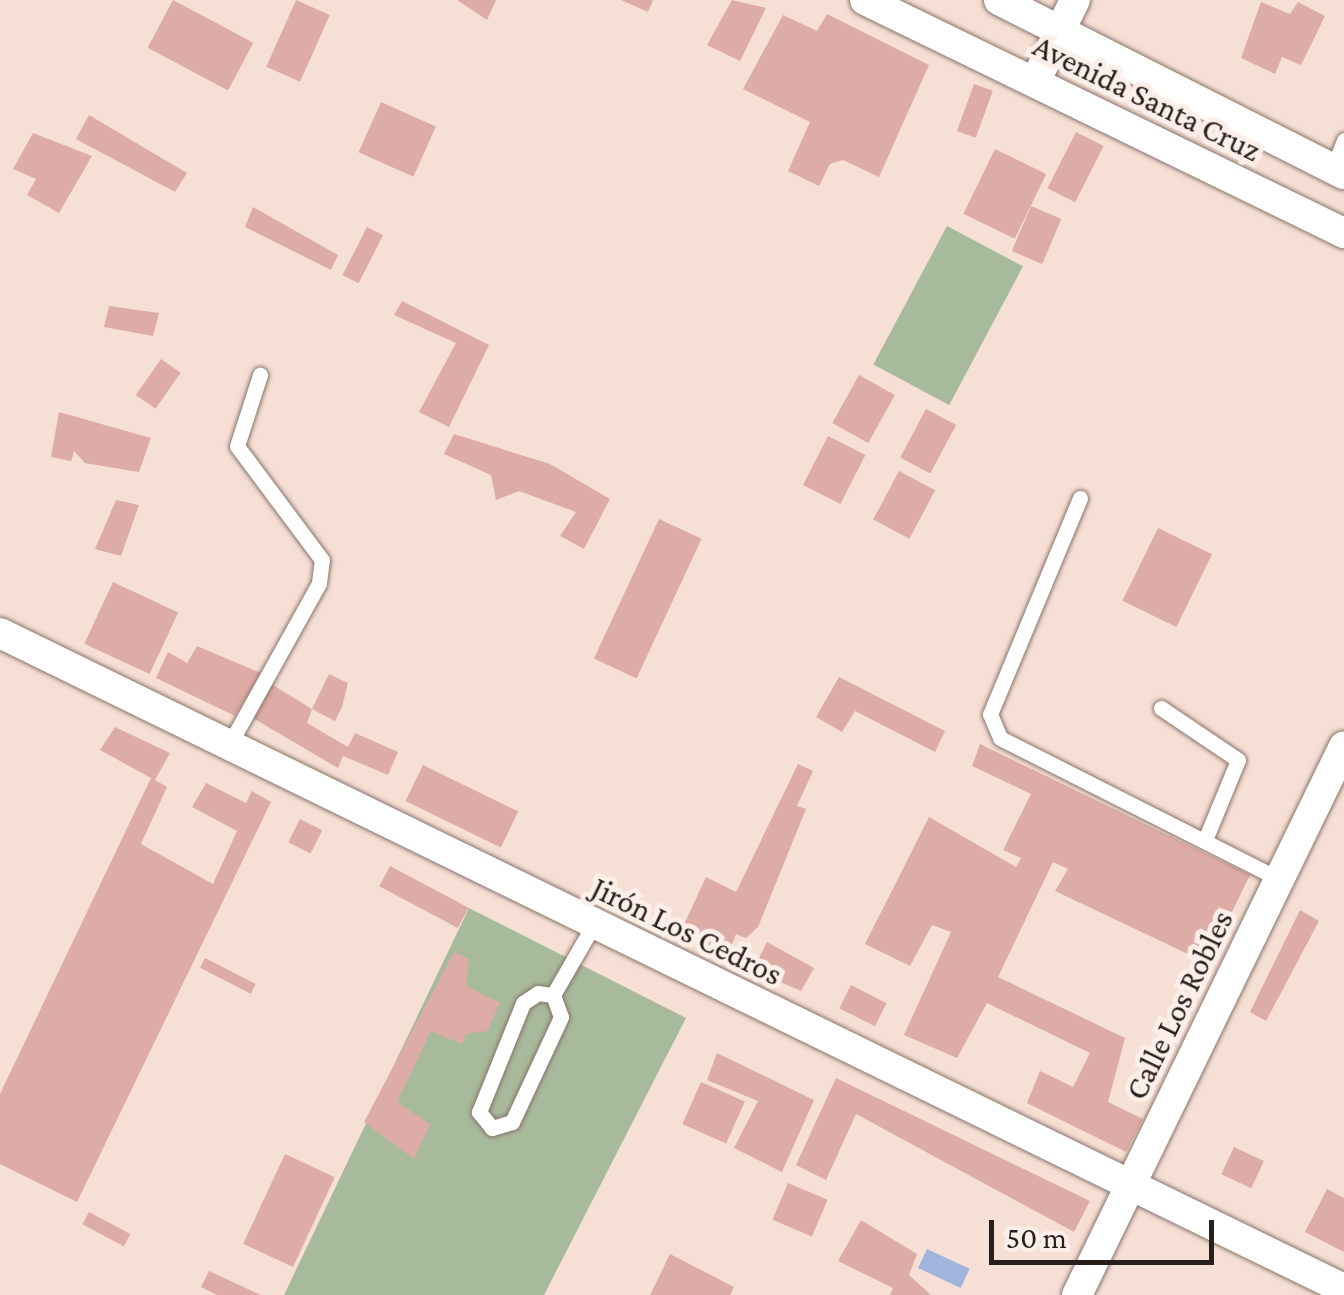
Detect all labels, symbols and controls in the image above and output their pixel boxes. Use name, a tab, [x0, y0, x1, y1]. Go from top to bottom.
street label: Avenida Santa Cruz	[1027, 26, 1267, 170]
street label: Jirón Los Cedros	[586, 868, 788, 994]
street label: Calle Los Robles	[1117, 904, 1241, 1106]
scale bar	[994, 1200, 1219, 1262]
text: 50 m	[1006, 1221, 1067, 1254]

